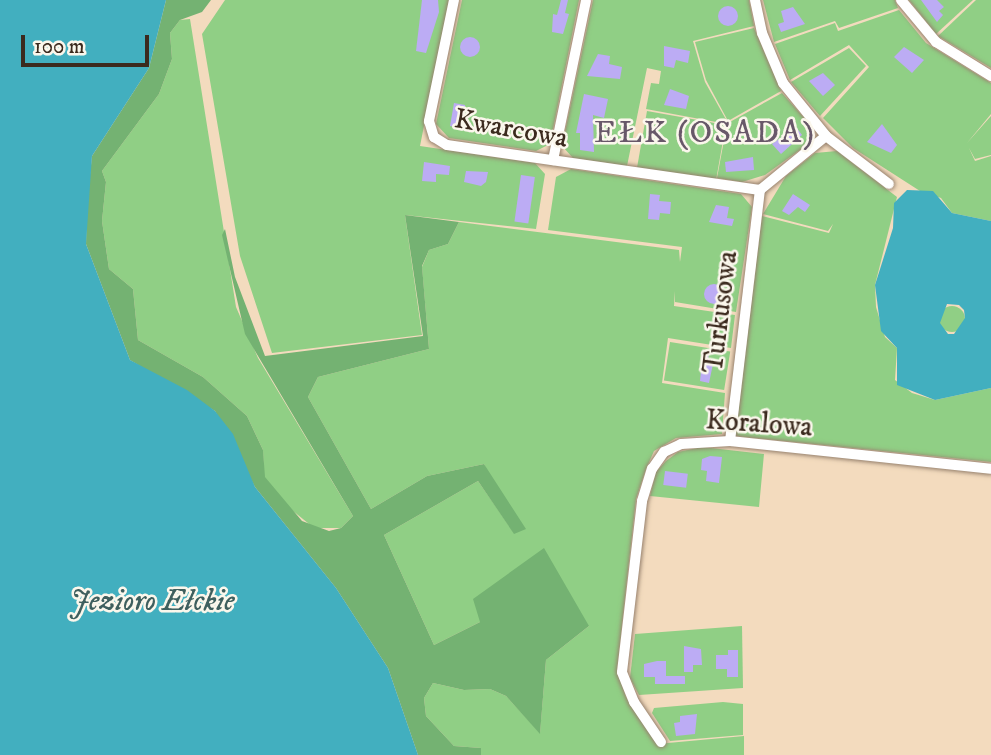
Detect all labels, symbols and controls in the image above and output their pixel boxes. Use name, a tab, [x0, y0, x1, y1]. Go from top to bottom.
scale bar	[24, 21, 152, 65]
text: 100 m	[34, 34, 85, 60]
street label: Kwarcowa	[452, 103, 570, 155]
district label: EŁK (OSADA)	[595, 114, 815, 152]
street label: Turkusowa	[697, 249, 745, 375]
street label: Koralowa	[705, 404, 813, 444]
water label: Jezioro Ełckie	[70, 584, 234, 620]

